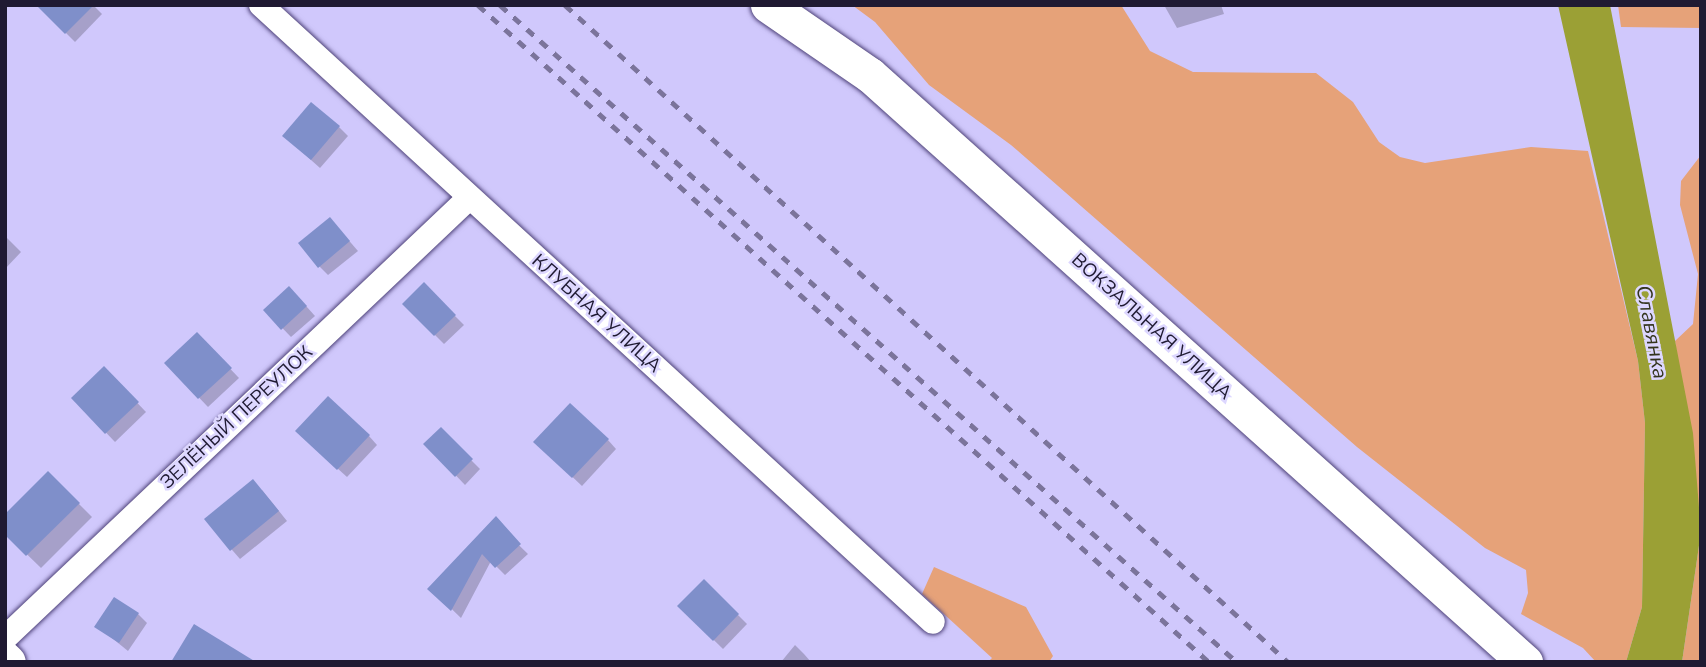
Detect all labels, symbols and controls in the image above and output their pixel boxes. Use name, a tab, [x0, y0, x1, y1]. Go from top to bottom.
street label: ВОКЗАЛЬНАЯ УЛИЦА	[1066, 249, 1236, 405]
street label: КЛУБНАЯ УЛИЦА	[527, 250, 665, 378]
water label: Славянка	[1631, 283, 1673, 381]
street label: ЗЕЛЁНЫЙ ПЕРЕУЛОК	[156, 342, 318, 494]

